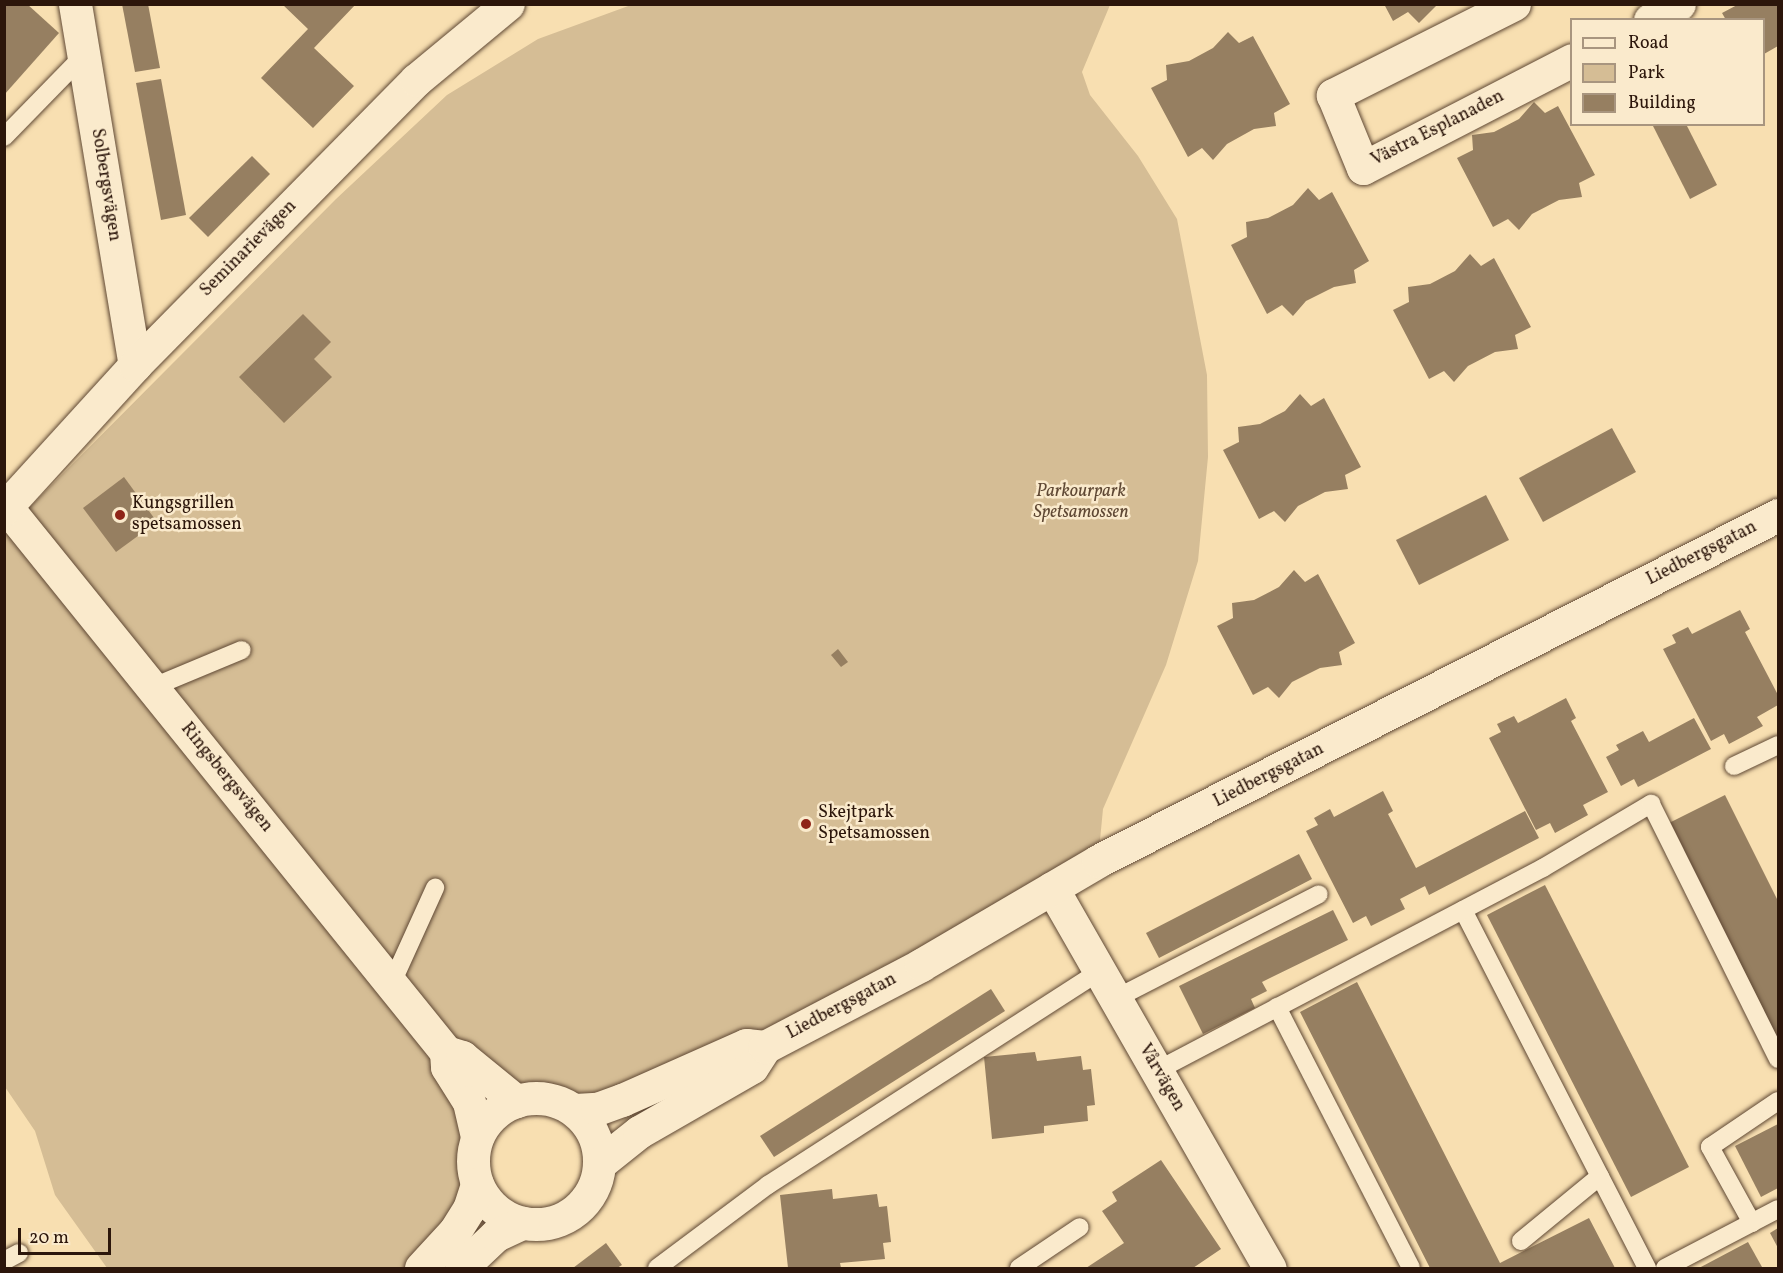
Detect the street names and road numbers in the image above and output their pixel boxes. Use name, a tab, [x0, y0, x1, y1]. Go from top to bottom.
street label: Västra Esplanaden	[1368, 86, 1508, 172]
street label: Solbergsvägen	[85, 127, 125, 243]
street label: Seminarievägen	[196, 196, 302, 302]
street label: Liedbergsgatan	[1643, 517, 1761, 591]
street label: Ringsbergsvägen	[175, 719, 277, 837]
street label: Liedbergsgatan	[1210, 739, 1328, 813]
street label: Liedbergsgatan	[784, 969, 900, 1045]
street label: Vårvägen	[1133, 1040, 1189, 1116]

